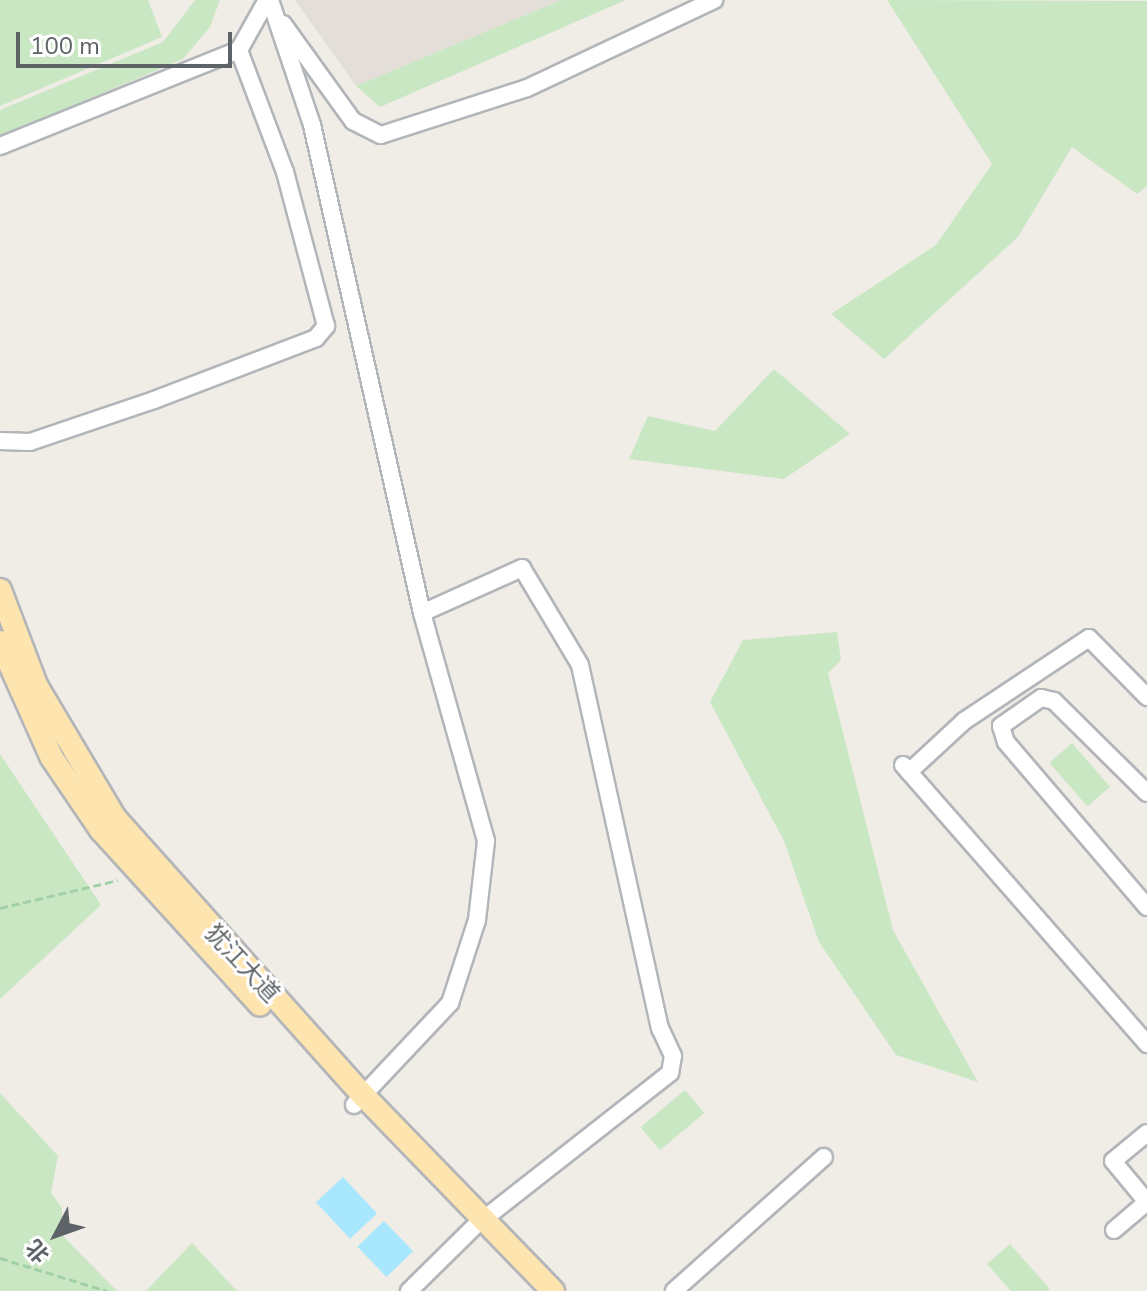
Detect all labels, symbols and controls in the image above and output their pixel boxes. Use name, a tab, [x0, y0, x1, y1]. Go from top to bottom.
scale bar	[20, 16, 236, 66]
text: 100 m	[30, 30, 100, 62]
street label: 犹江大道	[199, 919, 285, 1009]
north arrow	[16, 1195, 96, 1275]
text: 北	[19, 1233, 56, 1269]

